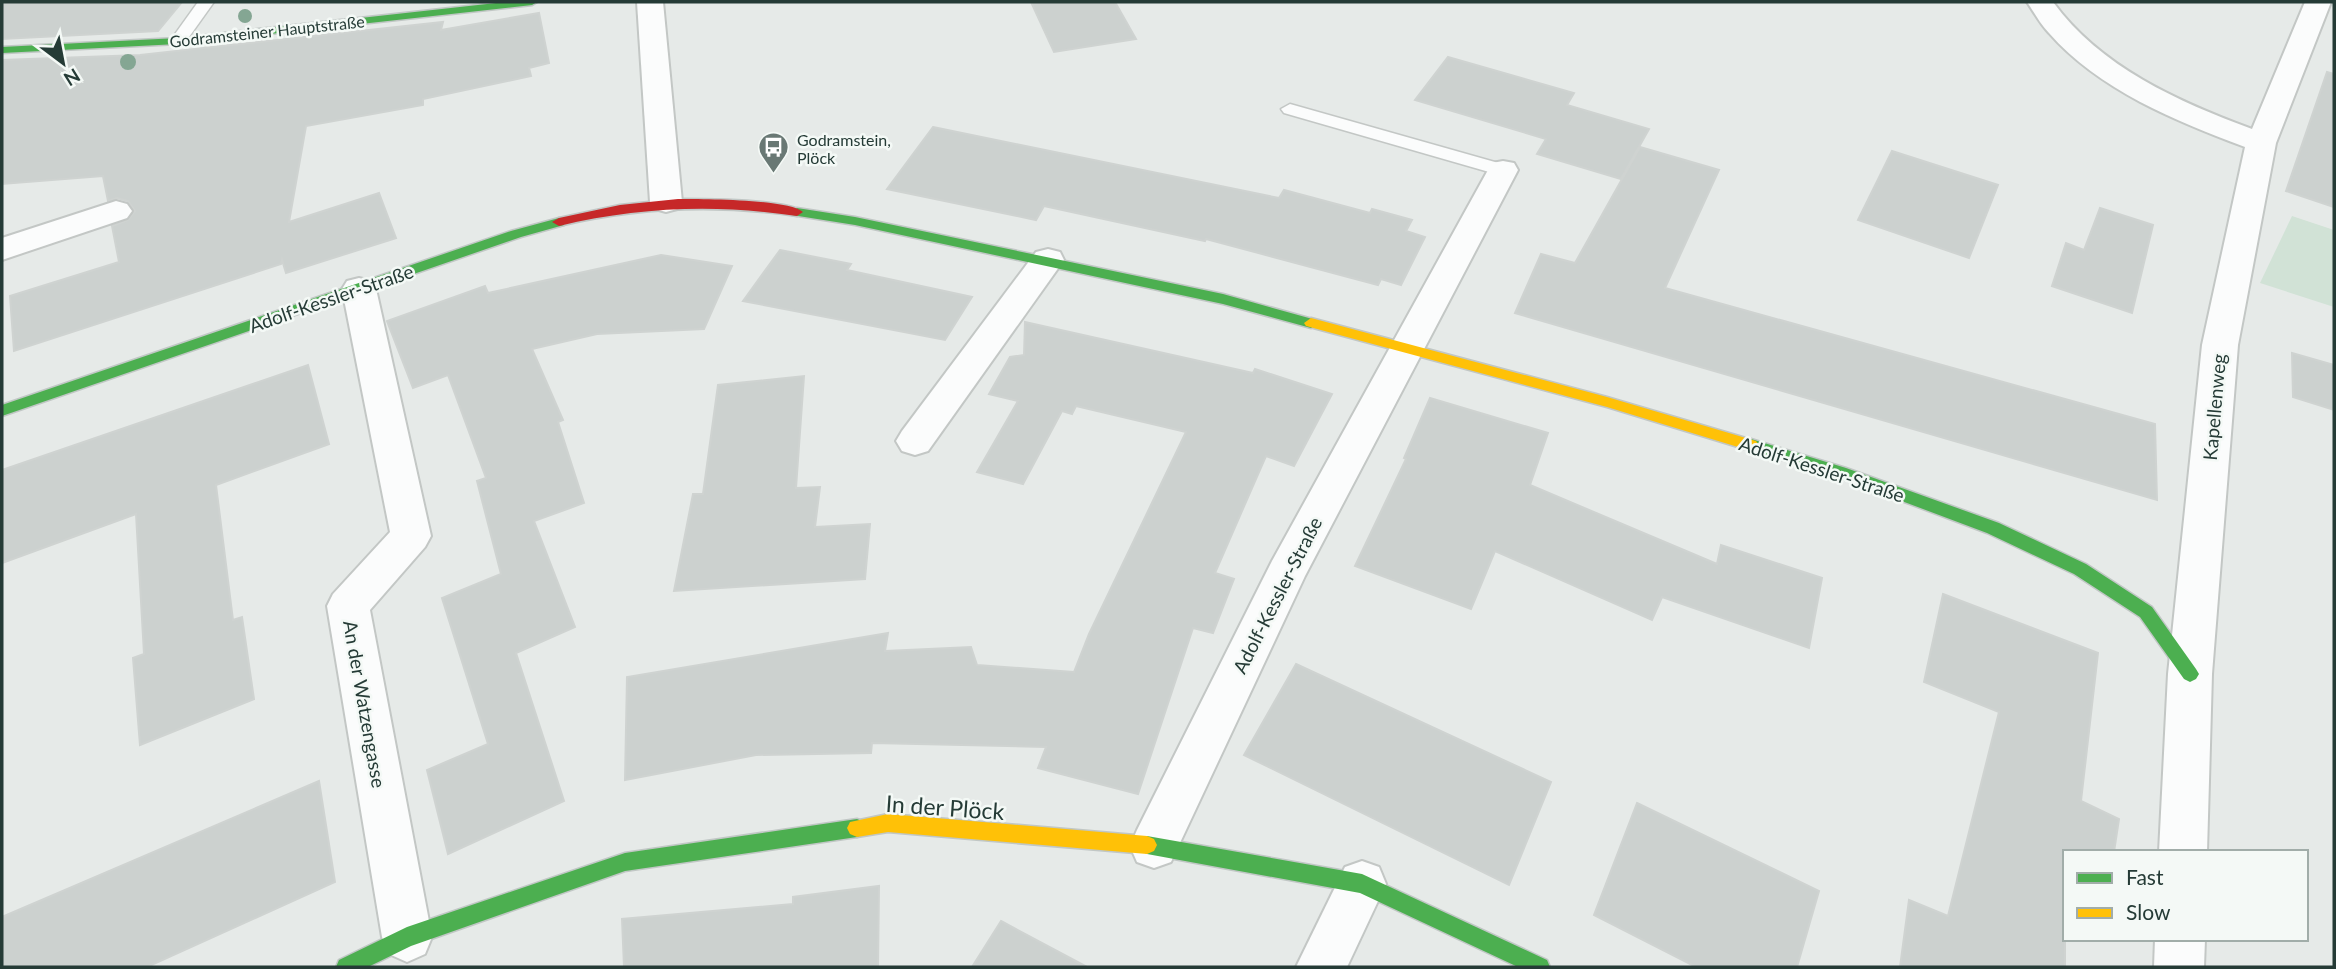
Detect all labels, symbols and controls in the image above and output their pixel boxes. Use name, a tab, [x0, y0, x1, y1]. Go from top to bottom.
street label: Godramsteiner Hauptstraße	[169, 11, 365, 51]
north arrow	[28, 28, 98, 98]
text: N	[60, 64, 85, 91]
place label: Godramstein, Plöck	[797, 130, 891, 167]
bus stop icon: Godramstein, Plöck	[757, 131, 791, 175]
street label: Adolf-Kessler-Straße	[246, 259, 416, 337]
street label: Kapellenweg	[2198, 353, 2230, 461]
street label: Adolf-Kessler-Straße	[1736, 431, 1908, 507]
street label: Adolf-Kessler-Straße	[1228, 513, 1326, 677]
street label: An der Watzengasse	[339, 618, 391, 790]
street label: In der Plöck	[885, 789, 1005, 825]
legend	[2063, 850, 2308, 941]
text: Fast	[2126, 864, 2164, 889]
text: Slow	[2126, 899, 2171, 924]

